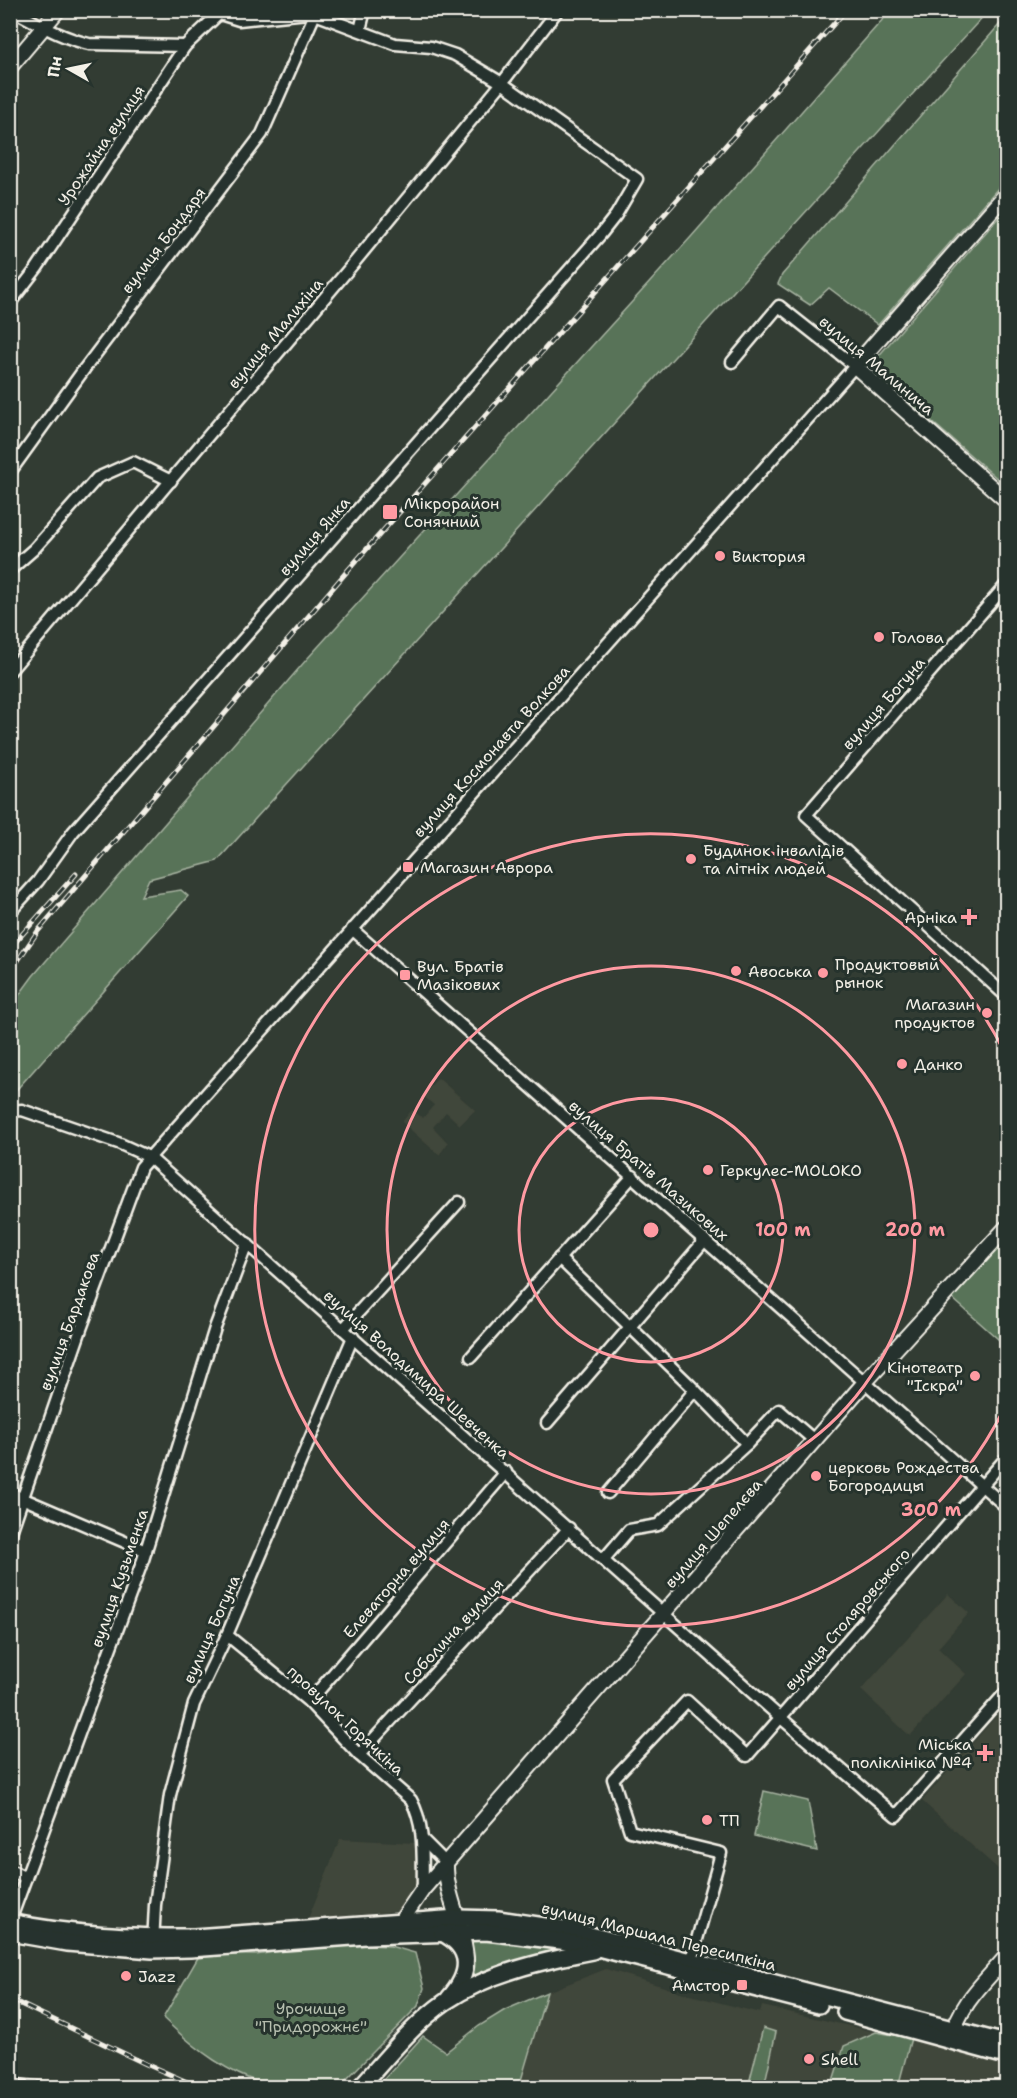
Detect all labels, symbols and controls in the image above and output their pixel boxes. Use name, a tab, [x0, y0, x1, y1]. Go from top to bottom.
north arrow	[39, 39, 99, 99]
text: Пн	[43, 55, 67, 79]
street label: Урожайна вулиця	[53, 81, 149, 210]
street label: вулиця Бондаря	[116, 183, 210, 298]
street label: вулиця Малихіна	[223, 274, 328, 393]
street label: вулиця Малинича	[815, 311, 939, 420]
street label: вулиця Янка	[274, 492, 355, 580]
place label: Мікрорайон Сонячний	[404, 493, 499, 532]
marker: Мікрорайон Сонячний	[381, 503, 399, 521]
place label: Виктория	[732, 546, 806, 567]
marker: Виктория	[713, 549, 727, 563]
place label: Голова	[891, 627, 944, 648]
marker: Голова	[872, 630, 886, 644]
street label: вулиця Богуна	[837, 652, 930, 754]
street label: вулиця Космонавта Волкова	[408, 661, 574, 842]
place label: Будинок інвалідів та літніх людей	[703, 840, 844, 879]
marker: Будинок інвалідів та літніх людей	[684, 852, 698, 866]
place label: Магазин Аврора	[420, 857, 553, 878]
marker: Магазин Аврора	[401, 860, 415, 874]
place label: Арніка	[905, 907, 957, 928]
marker: Арніка	[962, 910, 976, 924]
place label: Продуктовый рынок	[835, 954, 939, 993]
place label: Вул. Братів Мазікових	[417, 956, 504, 995]
place label: Авоська	[748, 961, 812, 982]
marker: Авоська	[729, 964, 743, 978]
marker: Продуктовый рынок	[816, 966, 830, 980]
marker: Вул. Братів Мазікових	[398, 968, 412, 982]
place label: Магазин продуктов	[894, 994, 975, 1033]
marker: Магазин продуктов	[980, 1006, 994, 1020]
place label: Данко	[914, 1054, 963, 1075]
marker: Данко	[895, 1057, 909, 1071]
street label: вулиця Братів Мазикових	[564, 1095, 733, 1246]
place label: Геркулес-MOLOKO	[720, 1160, 862, 1181]
marker: Геркулес-MOLOKO	[701, 1163, 715, 1177]
text: 100 m	[755, 1218, 811, 1242]
text: 200 m	[885, 1218, 946, 1242]
centre of rings	[641, 1220, 661, 1240]
street label: вулиця Бардакова	[35, 1249, 104, 1393]
street label: вулиця Володимира Шевченка	[319, 1285, 514, 1464]
place label: Кінотеатр "Іскра"	[887, 1357, 963, 1396]
marker: Кінотеатр "Іскра"	[968, 1369, 982, 1383]
place label: церковь Рождества Богородицы	[828, 1457, 979, 1496]
marker: церковь Рождества Богородицы	[809, 1469, 823, 1483]
street label: вулиця Шепелєва	[660, 1474, 767, 1593]
text: 300 m	[901, 1498, 962, 1522]
street label: вулиця Кузьменка	[86, 1506, 153, 1650]
street label: Елеваторна вулиця	[339, 1514, 454, 1643]
street label: вулиця Столяровського	[780, 1544, 915, 1695]
street label: вулиця Богуна	[178, 1572, 245, 1687]
street label: Соболина вулиця	[399, 1574, 508, 1689]
street label: провулок Горячкіна	[283, 1661, 409, 1780]
place label: Міська поліклініка №4	[851, 1734, 972, 1773]
marker: Міська поліклініка №4	[976, 1744, 994, 1762]
place label: ТП	[719, 1810, 739, 1831]
marker: ТП	[700, 1813, 714, 1827]
street label: вулиця Маршала Пересипкіна	[539, 1897, 778, 1976]
place label: Jazz	[138, 1966, 176, 1987]
marker: Jazz	[119, 1969, 133, 1983]
place label: Амстор	[672, 1975, 730, 1996]
marker: Амстор	[735, 1978, 749, 1992]
park label: Урочище "Придорожнє"	[255, 1998, 367, 2037]
place label: Shell	[821, 2049, 858, 2070]
marker: Shell	[802, 2052, 816, 2066]

